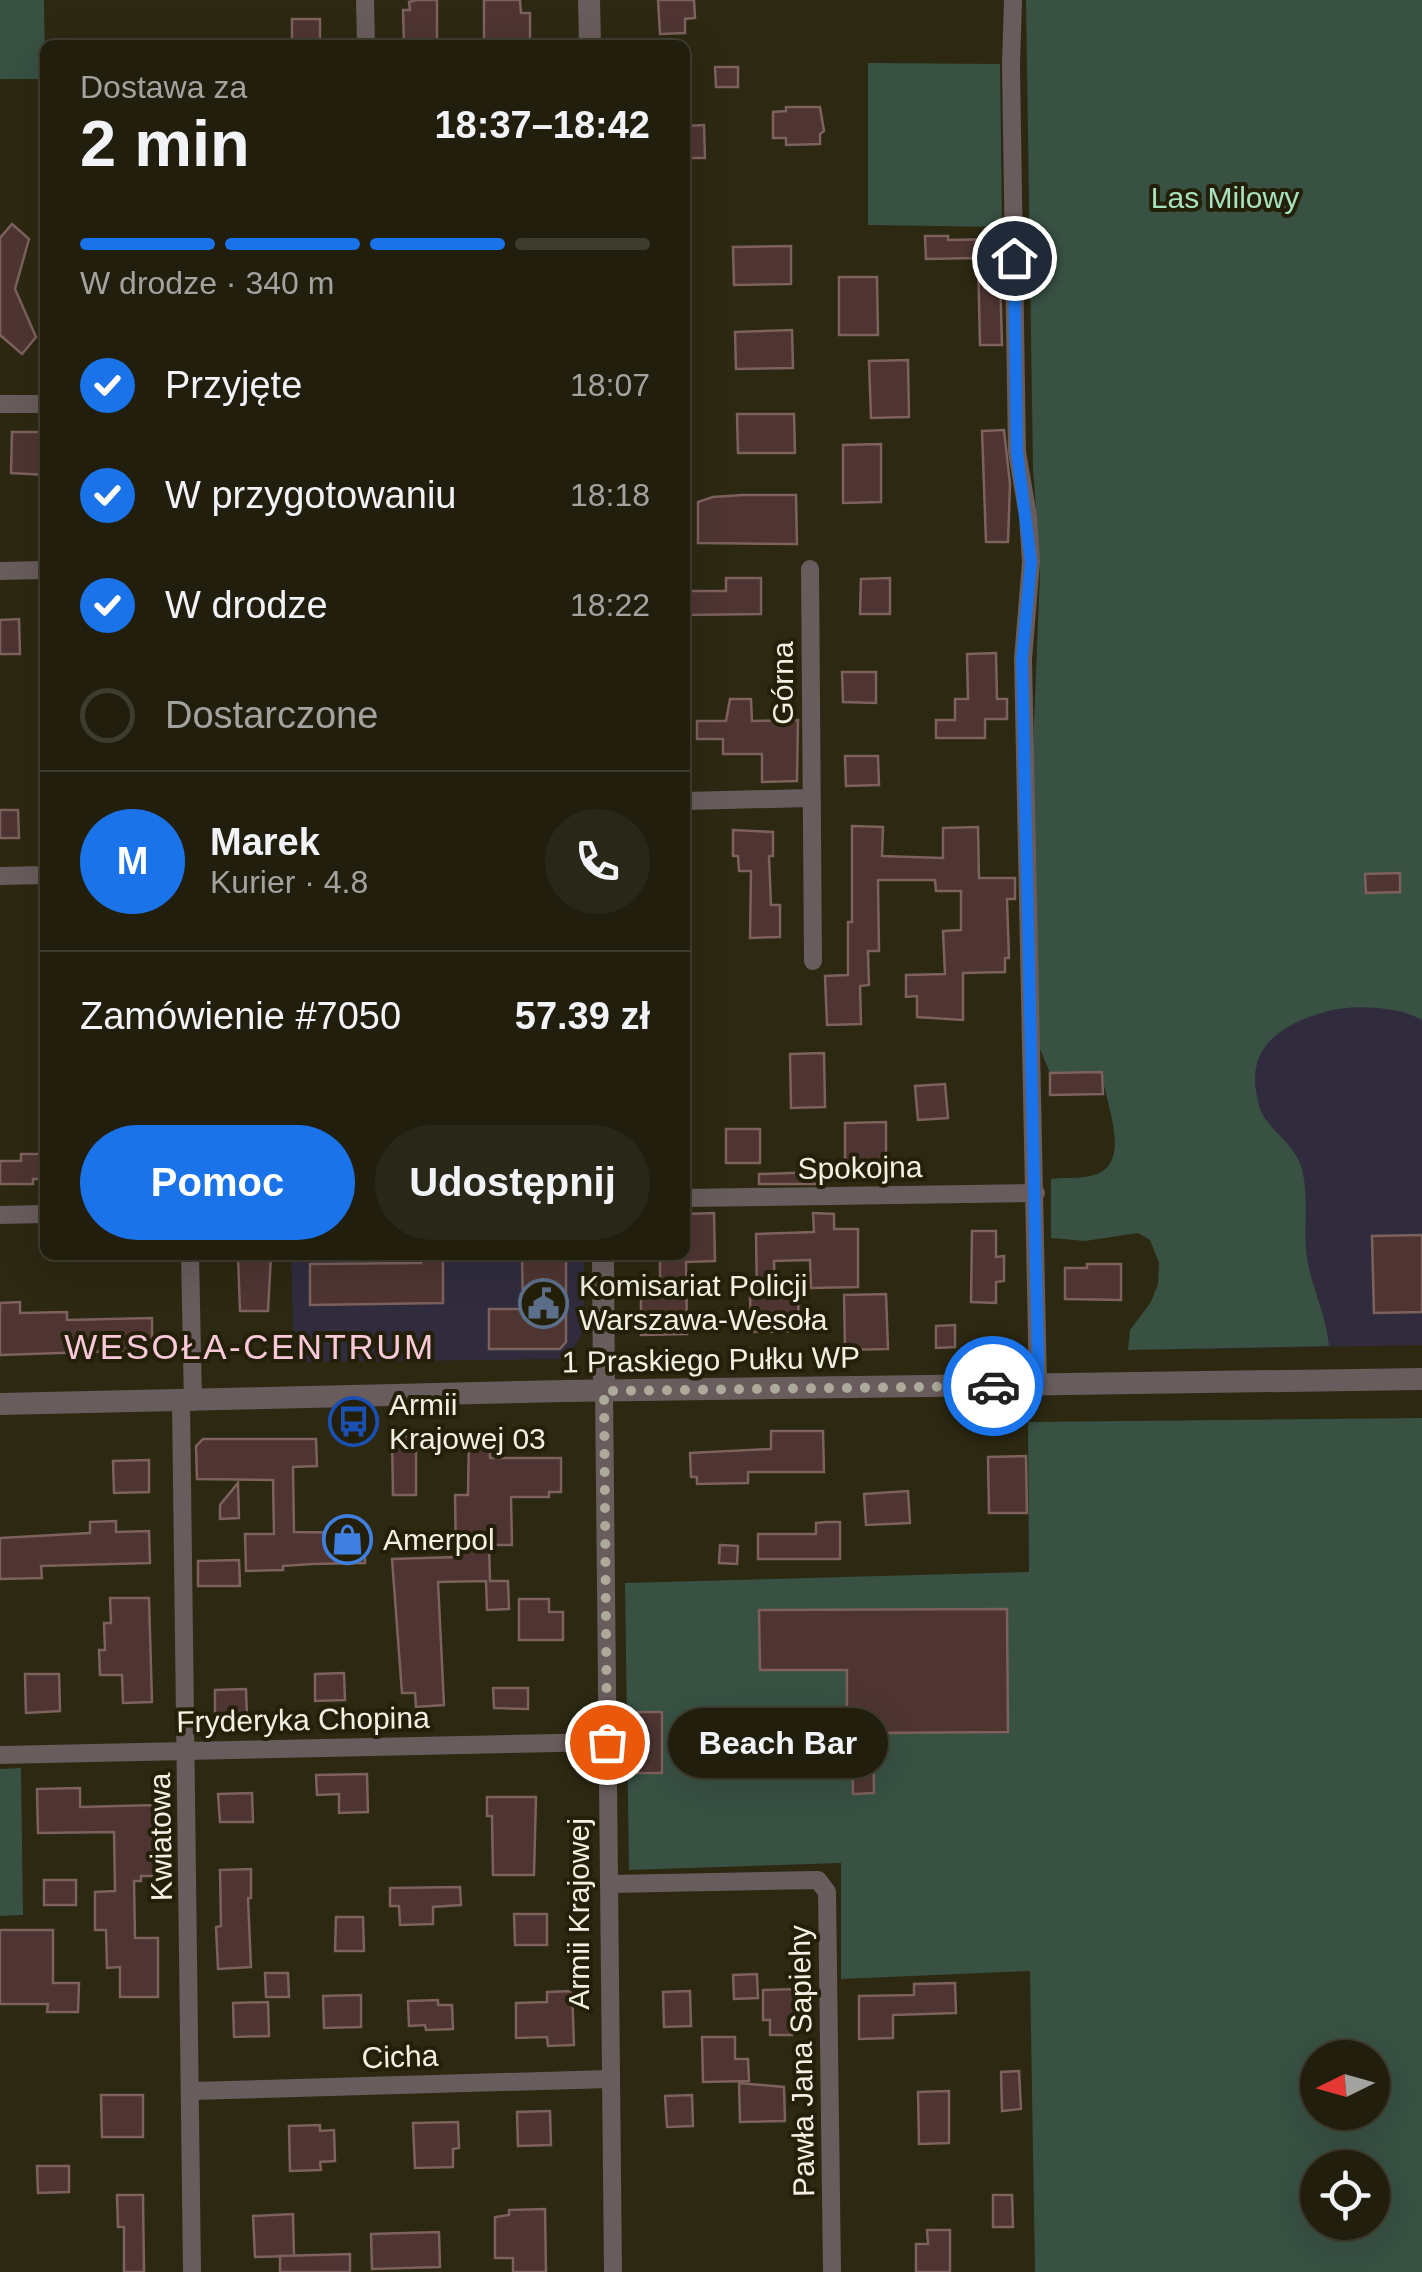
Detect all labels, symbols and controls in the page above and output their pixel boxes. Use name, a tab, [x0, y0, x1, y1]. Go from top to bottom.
text: Dostawa za	[80, 69, 247, 105]
text: 18:37–18:42	[434, 104, 650, 146]
text: 2 min	[80, 107, 250, 180]
park label: Las Milowy	[1151, 181, 1299, 214]
pin	[972, 216, 1057, 301]
icon: home	[987, 231, 1042, 286]
text: W drodze · 340 m	[80, 265, 334, 301]
icon: check	[80, 358, 135, 413]
text: Przyjęte	[165, 364, 302, 406]
text: 18:07	[570, 367, 650, 403]
icon: check	[80, 468, 135, 523]
text: W przygotowaniu	[165, 474, 456, 516]
text: 18:18	[570, 477, 650, 513]
icon: check	[80, 578, 135, 633]
text: W drodze	[165, 584, 328, 626]
text: 18:22	[570, 587, 650, 623]
street label: Górna	[766, 641, 799, 725]
text: Dostarczone	[165, 694, 378, 736]
button: phone	[545, 809, 650, 914]
text: Marek	[210, 821, 320, 863]
text: M	[117, 840, 148, 882]
text: Kurier · 4.8	[210, 864, 368, 900]
text: Zamówienie #7050	[80, 995, 401, 1037]
text: 57.39 zł	[515, 995, 650, 1037]
button: Pomoc	[80, 1125, 355, 1240]
button: Udostępnij	[375, 1125, 650, 1240]
street label: Spokojna	[797, 1150, 923, 1185]
place label: Komisariat Policji Warszawa-Wesoła	[579, 1269, 828, 1336]
public building icon: Komisariat Policji Warszawa-Wesoła	[518, 1277, 570, 1329]
district label: WESOŁA-CENTRUM	[64, 1327, 436, 1366]
courier	[943, 1336, 1043, 1436]
street label: 1 Praskiego Pułku WP	[561, 1340, 860, 1379]
icon: car	[966, 1359, 1021, 1414]
place label: Armii Krajowej 03	[389, 1388, 546, 1455]
bus stop icon: Armii Krajowej 03	[328, 1396, 380, 1448]
shop icon: Amerpol	[322, 1514, 374, 1566]
place label: Amerpol	[383, 1523, 495, 1556]
pin	[565, 1700, 650, 1785]
street label: Fryderyka Chopina	[176, 1701, 430, 1738]
callout: Beach Bar	[667, 1707, 887, 1777]
icon: bag	[580, 1715, 635, 1770]
text: Beach Bar	[699, 1725, 857, 1761]
street label: Kwiatowa	[143, 1772, 178, 1901]
street label: Armii Krajowej	[562, 1818, 595, 2010]
street label: Pawła Jana Sapiehy	[783, 1925, 820, 2197]
street label: Cicha	[361, 2039, 439, 2074]
north arrow	[1300, 2040, 1390, 2130]
map controls	[1300, 2040, 1390, 2240]
button: locate	[1300, 2150, 1390, 2240]

